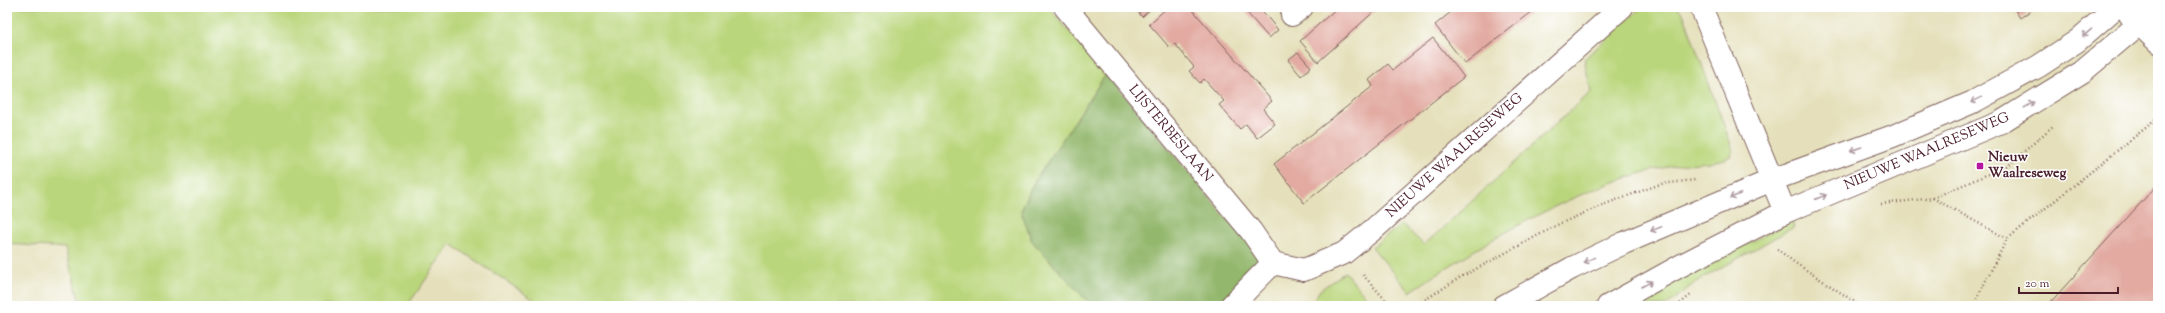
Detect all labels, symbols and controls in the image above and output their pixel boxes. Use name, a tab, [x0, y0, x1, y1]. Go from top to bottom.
one-way arrow	[2082, 28, 2092, 37]
street label: LIJSTERBESLAAN	[1123, 81, 1217, 187]
street label: NIEUWE WAALRESEWEG	[1382, 89, 1528, 223]
one-way arrow	[1970, 97, 1982, 104]
one-way arrow	[2023, 100, 2035, 108]
street label: NIEUWE WAALRESEWEG	[1841, 108, 2013, 196]
one-way arrow	[1850, 145, 1862, 153]
place label: Nieuw Waalreseweg	[1988, 148, 2067, 184]
marker: Nieuw Waalreseweg	[1975, 161, 1985, 171]
one-way arrow	[1729, 192, 1741, 200]
one-way arrow	[1815, 193, 1827, 201]
one-way arrow	[1651, 226, 1663, 234]
one-way arrow	[1583, 257, 1595, 264]
scale bar	[2019, 269, 2118, 295]
text: 20 m	[2025, 275, 2050, 293]
one-way arrow	[1641, 279, 1653, 287]

